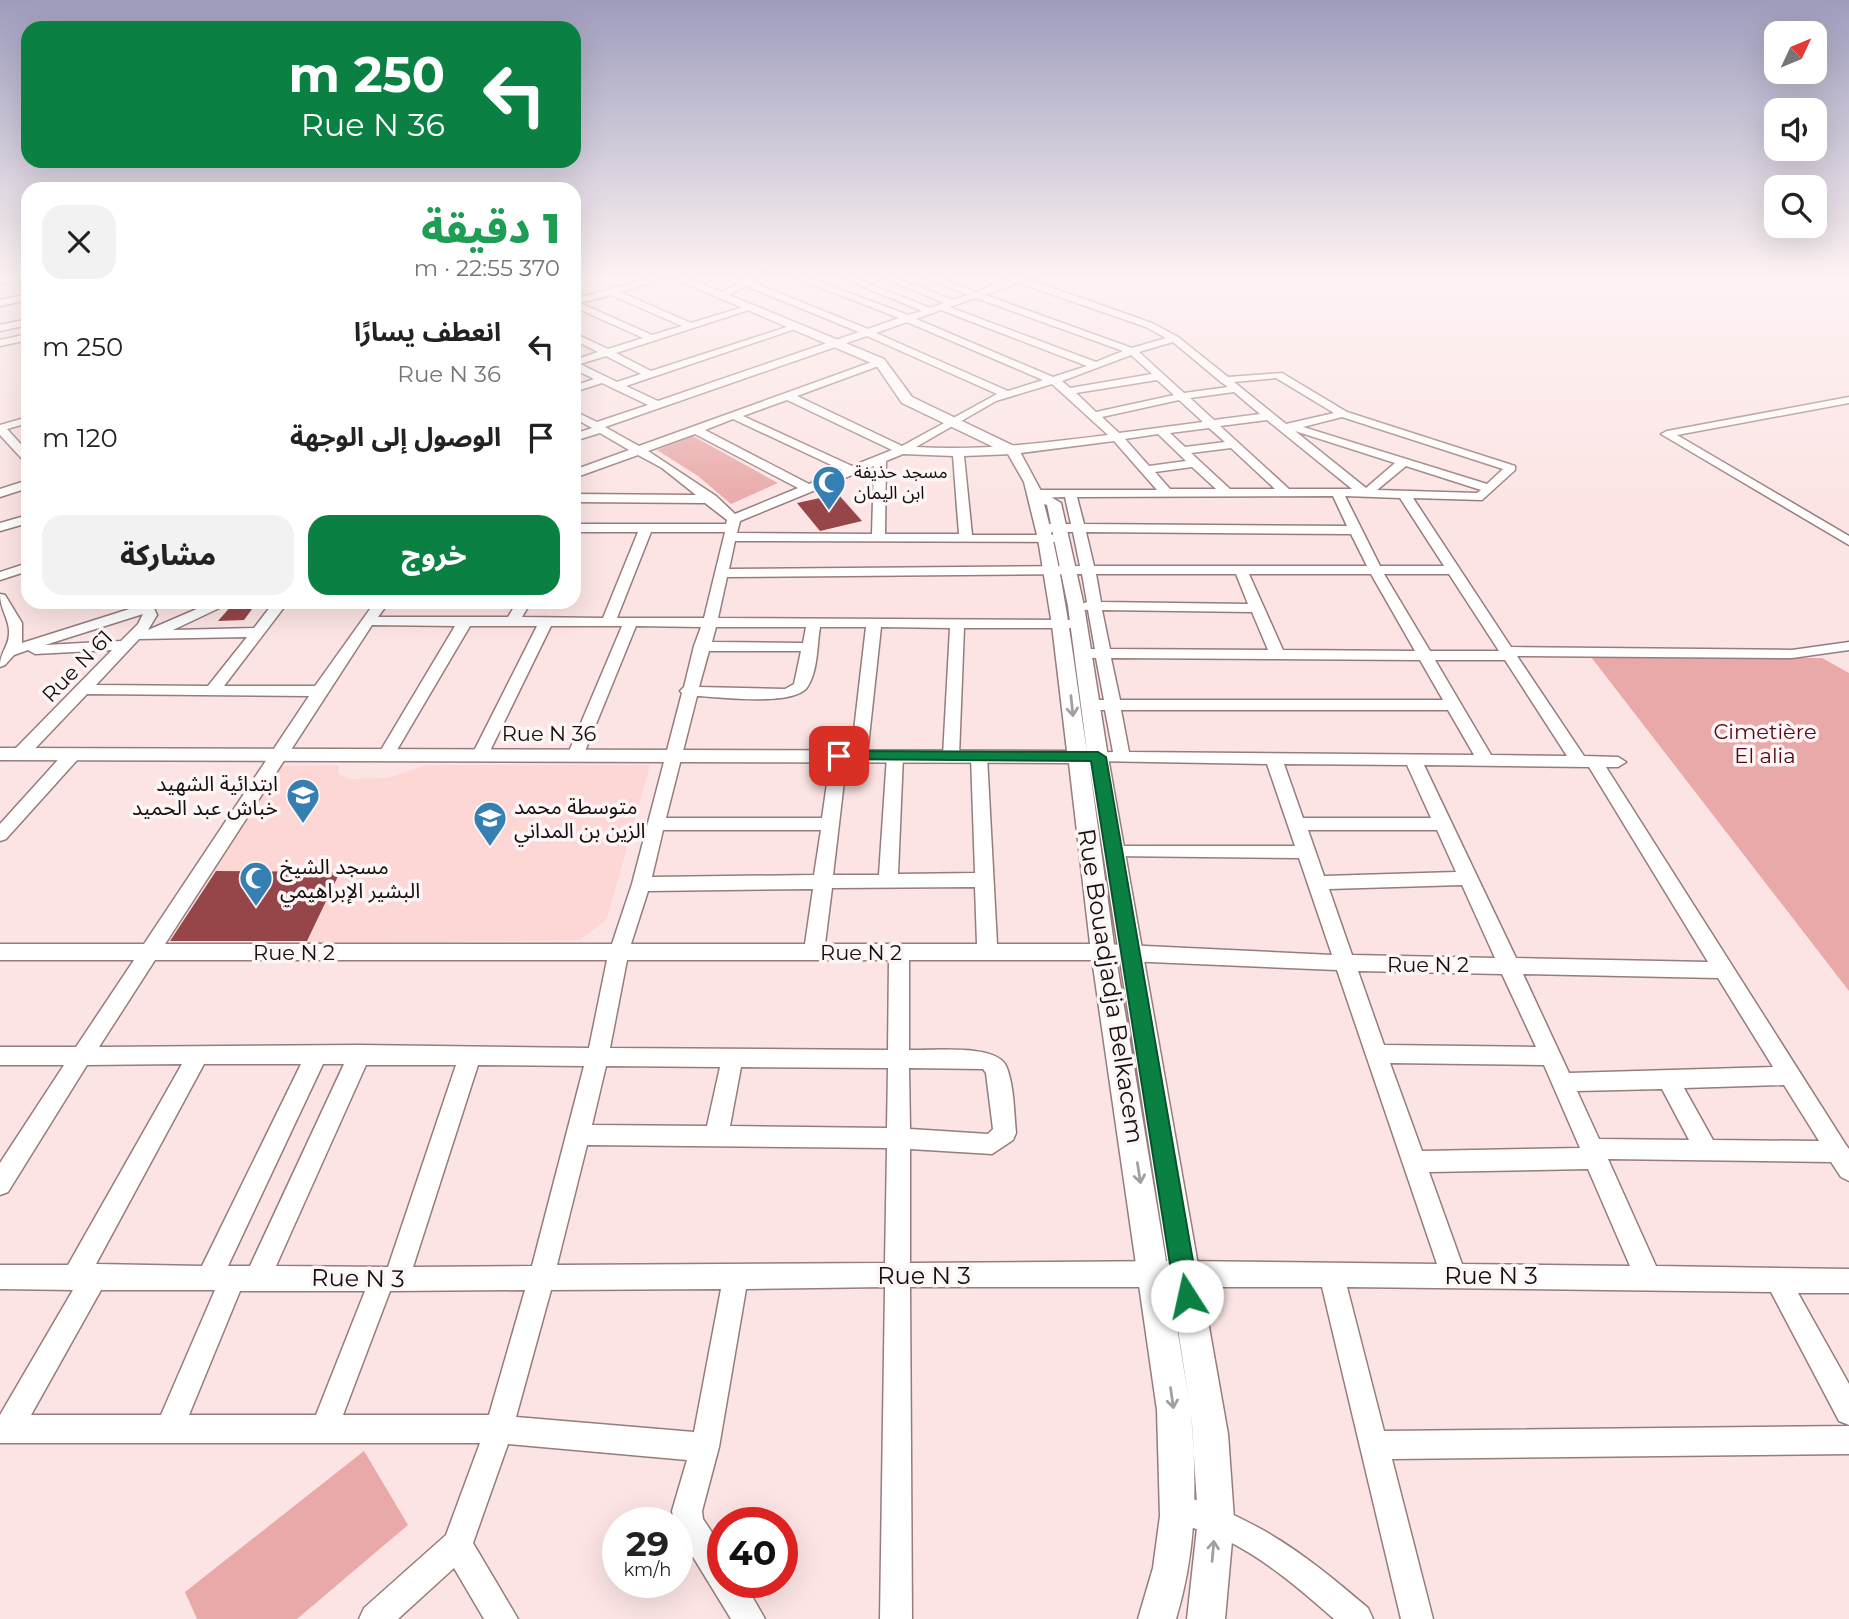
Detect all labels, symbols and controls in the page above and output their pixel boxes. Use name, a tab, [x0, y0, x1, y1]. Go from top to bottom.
north arrow	[1764, 21, 1827, 84]
map controls	[1764, 21, 1827, 238]
text: 250 m	[288, 45, 445, 104]
icon: left	[469, 49, 560, 140]
button: sound	[1764, 98, 1827, 161]
text: Rue N 36	[301, 105, 445, 144]
button: search	[1764, 175, 1827, 238]
text: 1 دقيقة	[421, 202, 560, 254]
button: close	[42, 205, 116, 279]
text: 370 m · 22:55	[414, 254, 560, 282]
text: انعطف يسارًا	[354, 316, 501, 348]
icon: left	[522, 328, 560, 366]
text: 250 m	[42, 331, 123, 363]
text: Rue N 36	[397, 360, 501, 388]
icon: arrive	[522, 419, 560, 457]
text: الوصول إلى الوجهة	[290, 421, 501, 453]
text: 120 m	[42, 422, 118, 454]
place label: مسجد حذيفة ابن اليمان	[854, 461, 948, 504]
mosque icon: مسجد حذيفة ابن اليمان	[810, 463, 848, 512]
button: مشاركة	[42, 515, 294, 595]
button: خروج	[308, 515, 560, 595]
street label: Rue N 61	[37, 625, 117, 707]
one-way arrow	[1066, 694, 1079, 716]
park label: Cimetière El alia	[1713, 719, 1817, 768]
street label: Rue N 36	[502, 721, 597, 746]
pin	[809, 726, 869, 786]
icon: arrive	[820, 737, 858, 775]
place label: ابتدائية الشهيد خباش عبد الحميد	[132, 771, 278, 820]
school or university icon: ابتدائية الشهيد خباش عبد الحميد	[284, 776, 322, 825]
place label: متوسطة محمد الزين بن المداني	[514, 794, 646, 846]
school or university icon: متوسطة محمد الزين بن المداني	[471, 799, 509, 848]
street label: Rue Bouadjadja Belkacem	[1072, 826, 1150, 1146]
place label: مسجد الشيخ البشير الإبراهيمي	[280, 854, 420, 906]
mosque icon: مسجد الشيخ البشير الإبراهيمي	[237, 859, 275, 908]
street label: Rue N 2	[253, 940, 335, 965]
street label: Rue N 2	[820, 940, 902, 965]
street label: Rue N 2	[1387, 952, 1469, 977]
one-way arrow	[1133, 1161, 1146, 1184]
position arrow	[1150, 1259, 1224, 1333]
street label: Rue N 3	[877, 1261, 971, 1290]
street label: Rue N 3	[1444, 1261, 1538, 1290]
street label: Rue N 3	[311, 1263, 405, 1293]
one-way arrow	[1166, 1386, 1179, 1409]
speed limit sign: 40	[707, 1507, 798, 1598]
text: 29	[626, 1522, 669, 1565]
one-way arrow	[1207, 1540, 1220, 1563]
text: km/h	[623, 1559, 672, 1581]

